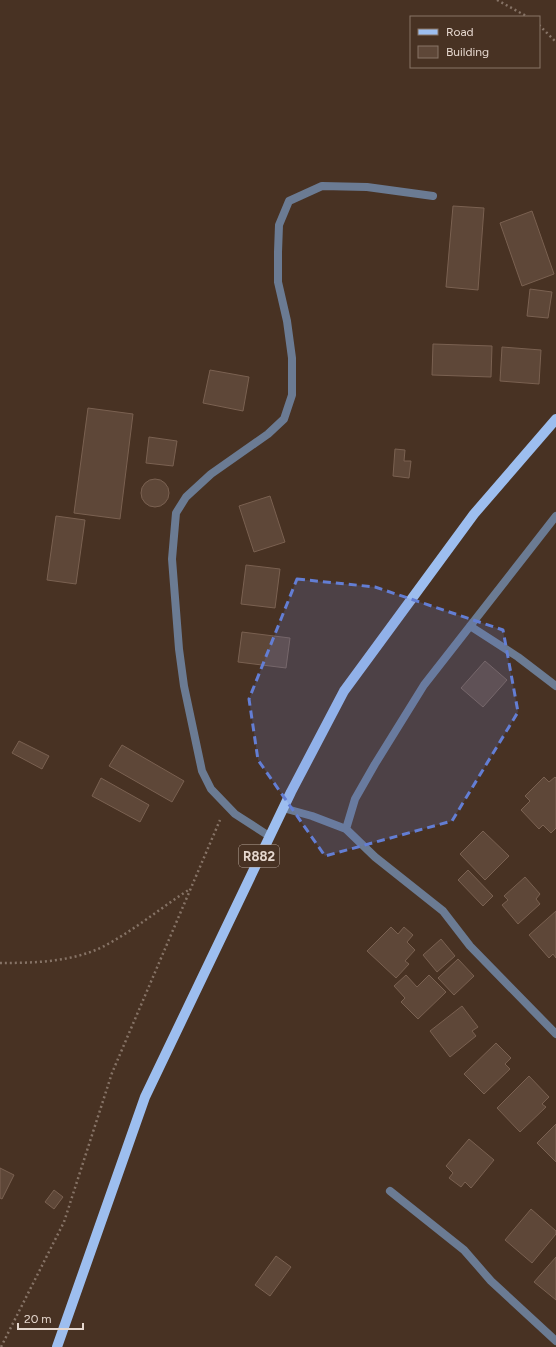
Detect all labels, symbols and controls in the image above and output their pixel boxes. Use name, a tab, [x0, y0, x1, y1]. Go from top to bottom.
legend	[410, 16, 540, 68]
text: Road	[446, 25, 474, 39]
text: Building	[446, 45, 489, 59]
road number: R882	[239, 845, 279, 867]
scale bar	[18, 1305, 83, 1331]
text: 20 m	[24, 1312, 52, 1326]

